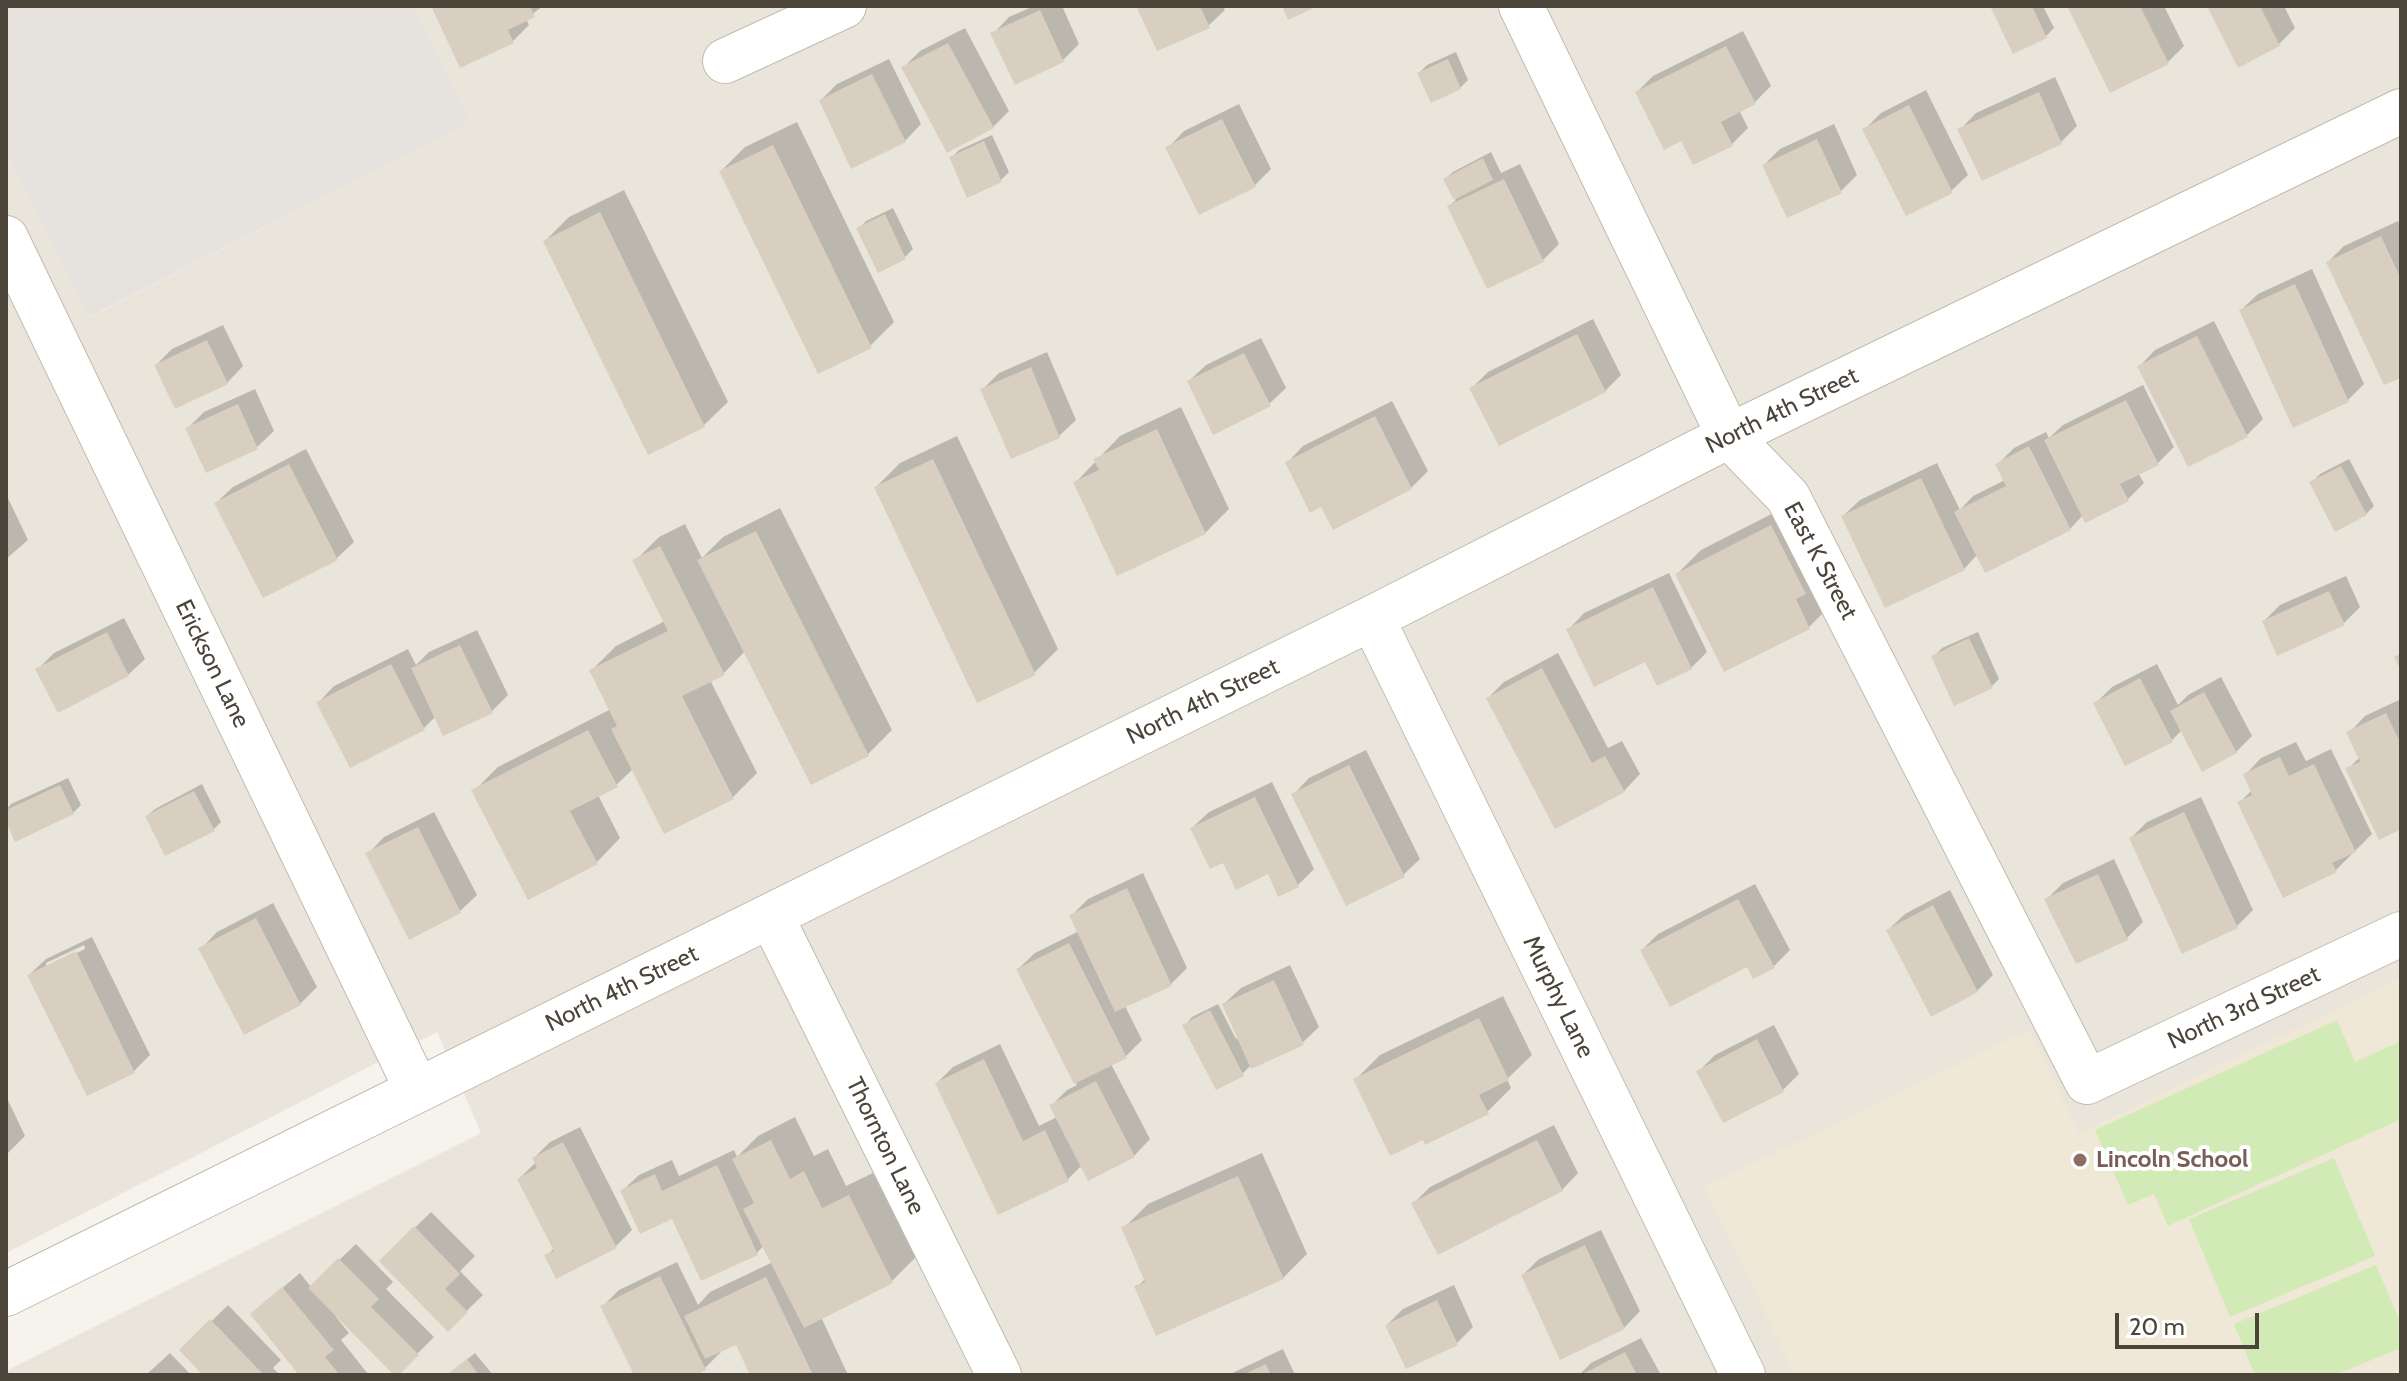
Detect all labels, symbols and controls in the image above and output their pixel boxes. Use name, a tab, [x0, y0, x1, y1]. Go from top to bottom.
street label: North 4th Street	[1701, 362, 1863, 460]
street label: East K Street	[1777, 497, 1863, 625]
street label: Erickson Lane	[169, 595, 255, 733]
street label: North 4th Street	[1122, 653, 1284, 751]
street label: Murphy Lane	[1516, 931, 1600, 1063]
street label: North 4th Street	[541, 940, 703, 1038]
street label: North 3rd Street	[2163, 960, 2325, 1056]
street label: Thornton Lane	[839, 1073, 931, 1219]
place label: Lincoln School	[2096, 1146, 2248, 1174]
marker: Lincoln School	[2071, 1151, 2089, 1169]
scale bar	[2119, 1297, 2263, 1347]
text: 20 m	[2129, 1312, 2185, 1341]

